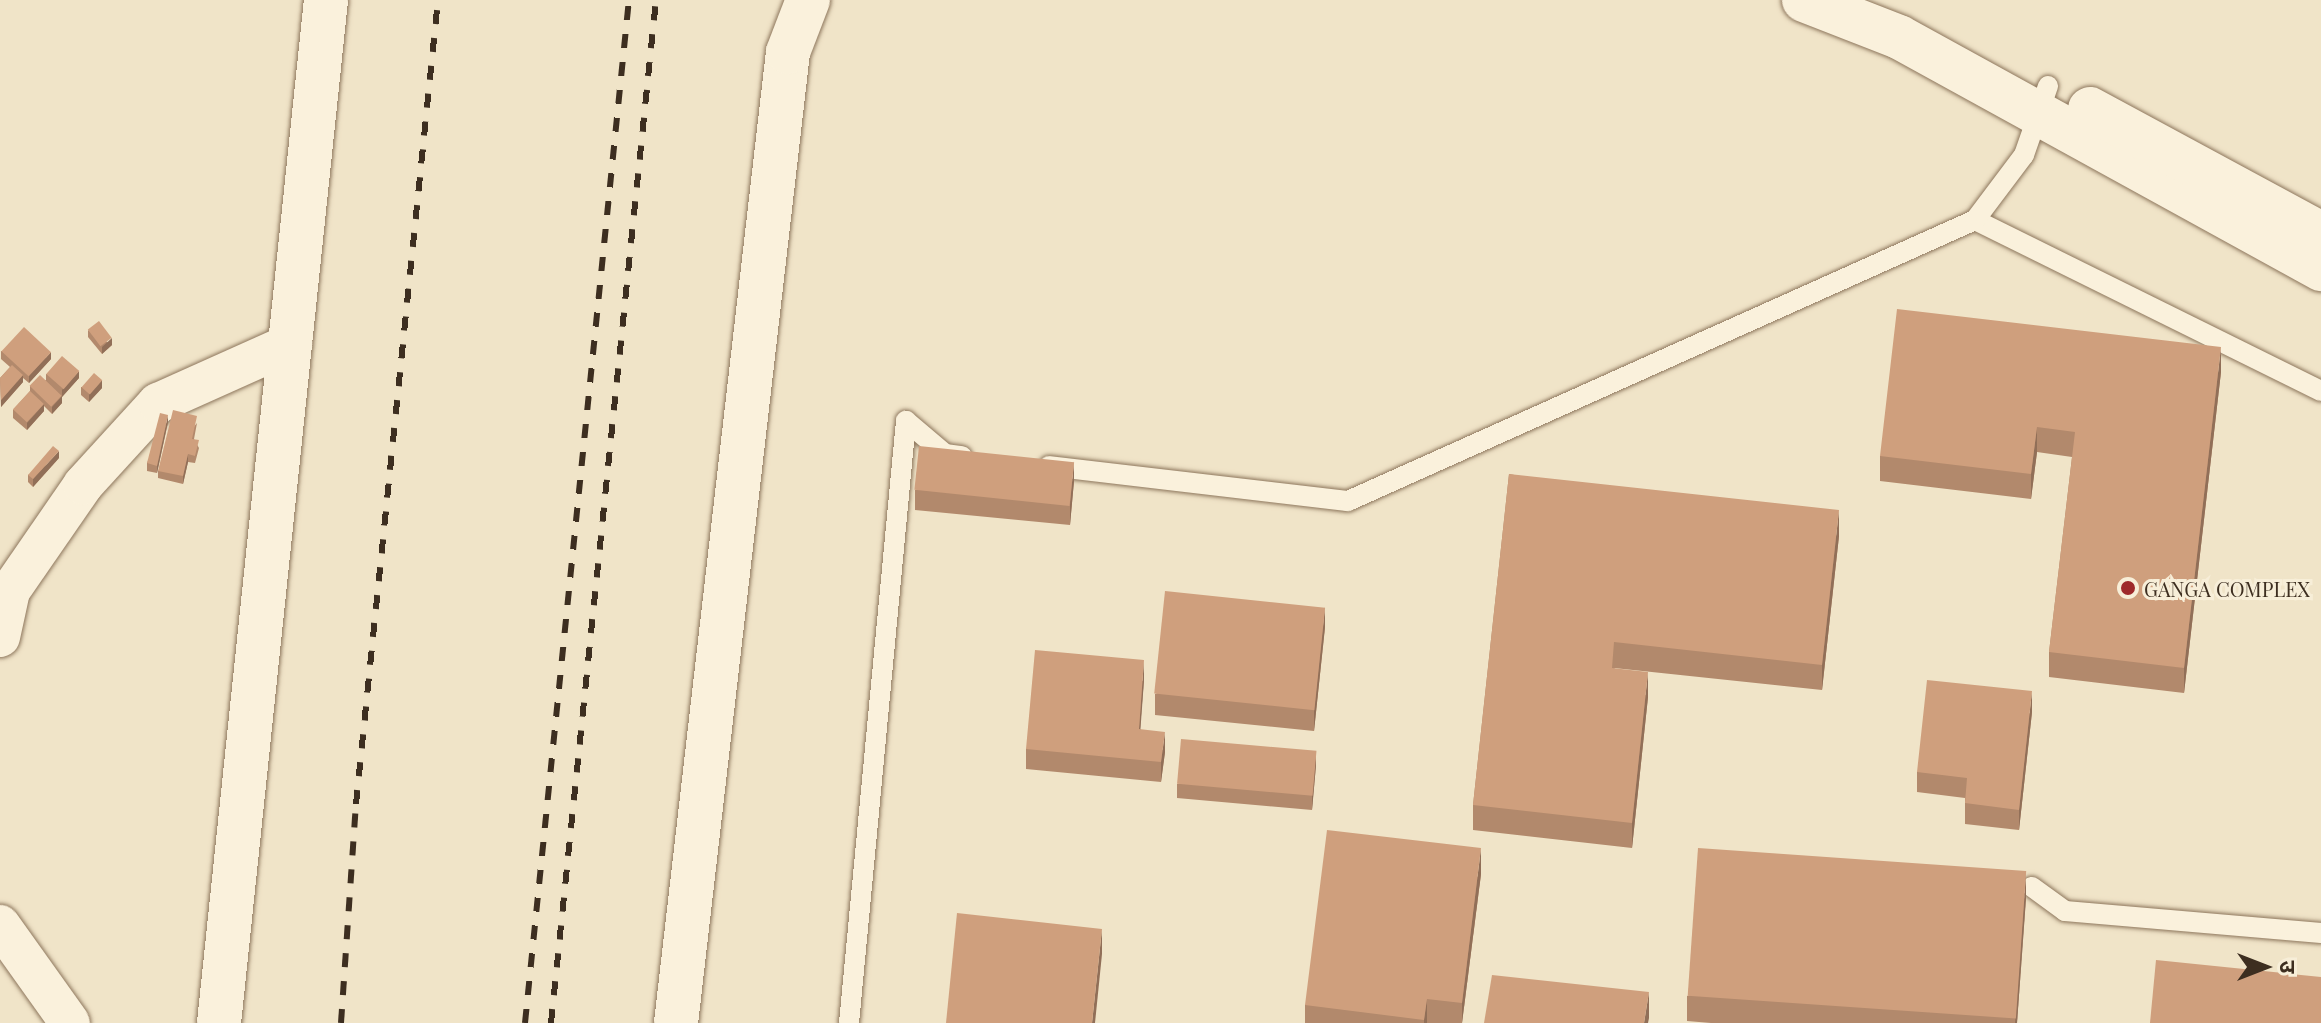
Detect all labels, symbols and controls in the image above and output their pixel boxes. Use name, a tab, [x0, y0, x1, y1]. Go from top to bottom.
place label: GANGA COMPLEX	[2144, 576, 2310, 600]
marker: GANGA COMPLEX	[2119, 579, 2137, 597]
north arrow	[2225, 927, 2305, 1007]
text: उ	[2274, 961, 2304, 973]

